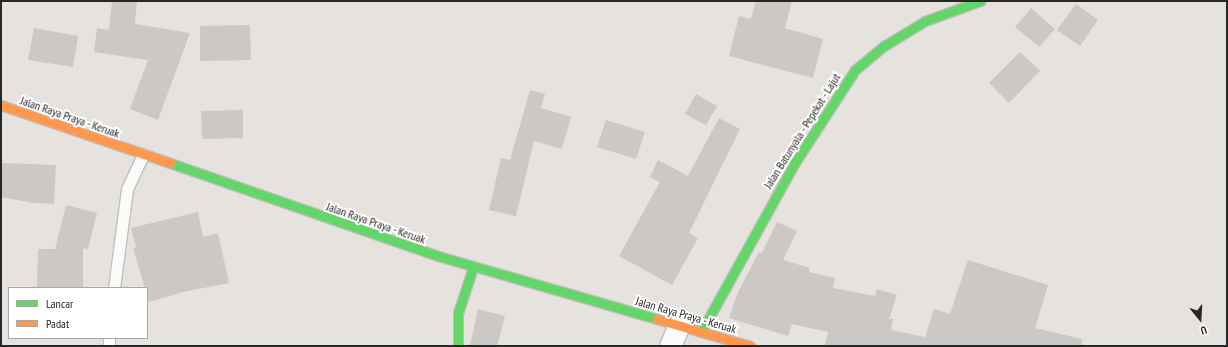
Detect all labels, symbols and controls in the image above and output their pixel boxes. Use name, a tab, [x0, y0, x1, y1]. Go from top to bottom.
street label: Jalan Batunyala - Pepekat - Lajut	[760, 70, 844, 192]
street label: Jalan Raya Praya - Keruak	[18, 93, 122, 141]
street label: Jalan Raya Praya - Keruak	[324, 199, 428, 247]
legend	[8, 287, 148, 339]
street label: Jalan Raya Praya - Keruak	[634, 294, 738, 336]
text: Lancar	[46, 296, 73, 311]
north arrow	[1180, 299, 1220, 339]
text: Padat	[46, 316, 69, 331]
text: U	[1199, 323, 1209, 338]

